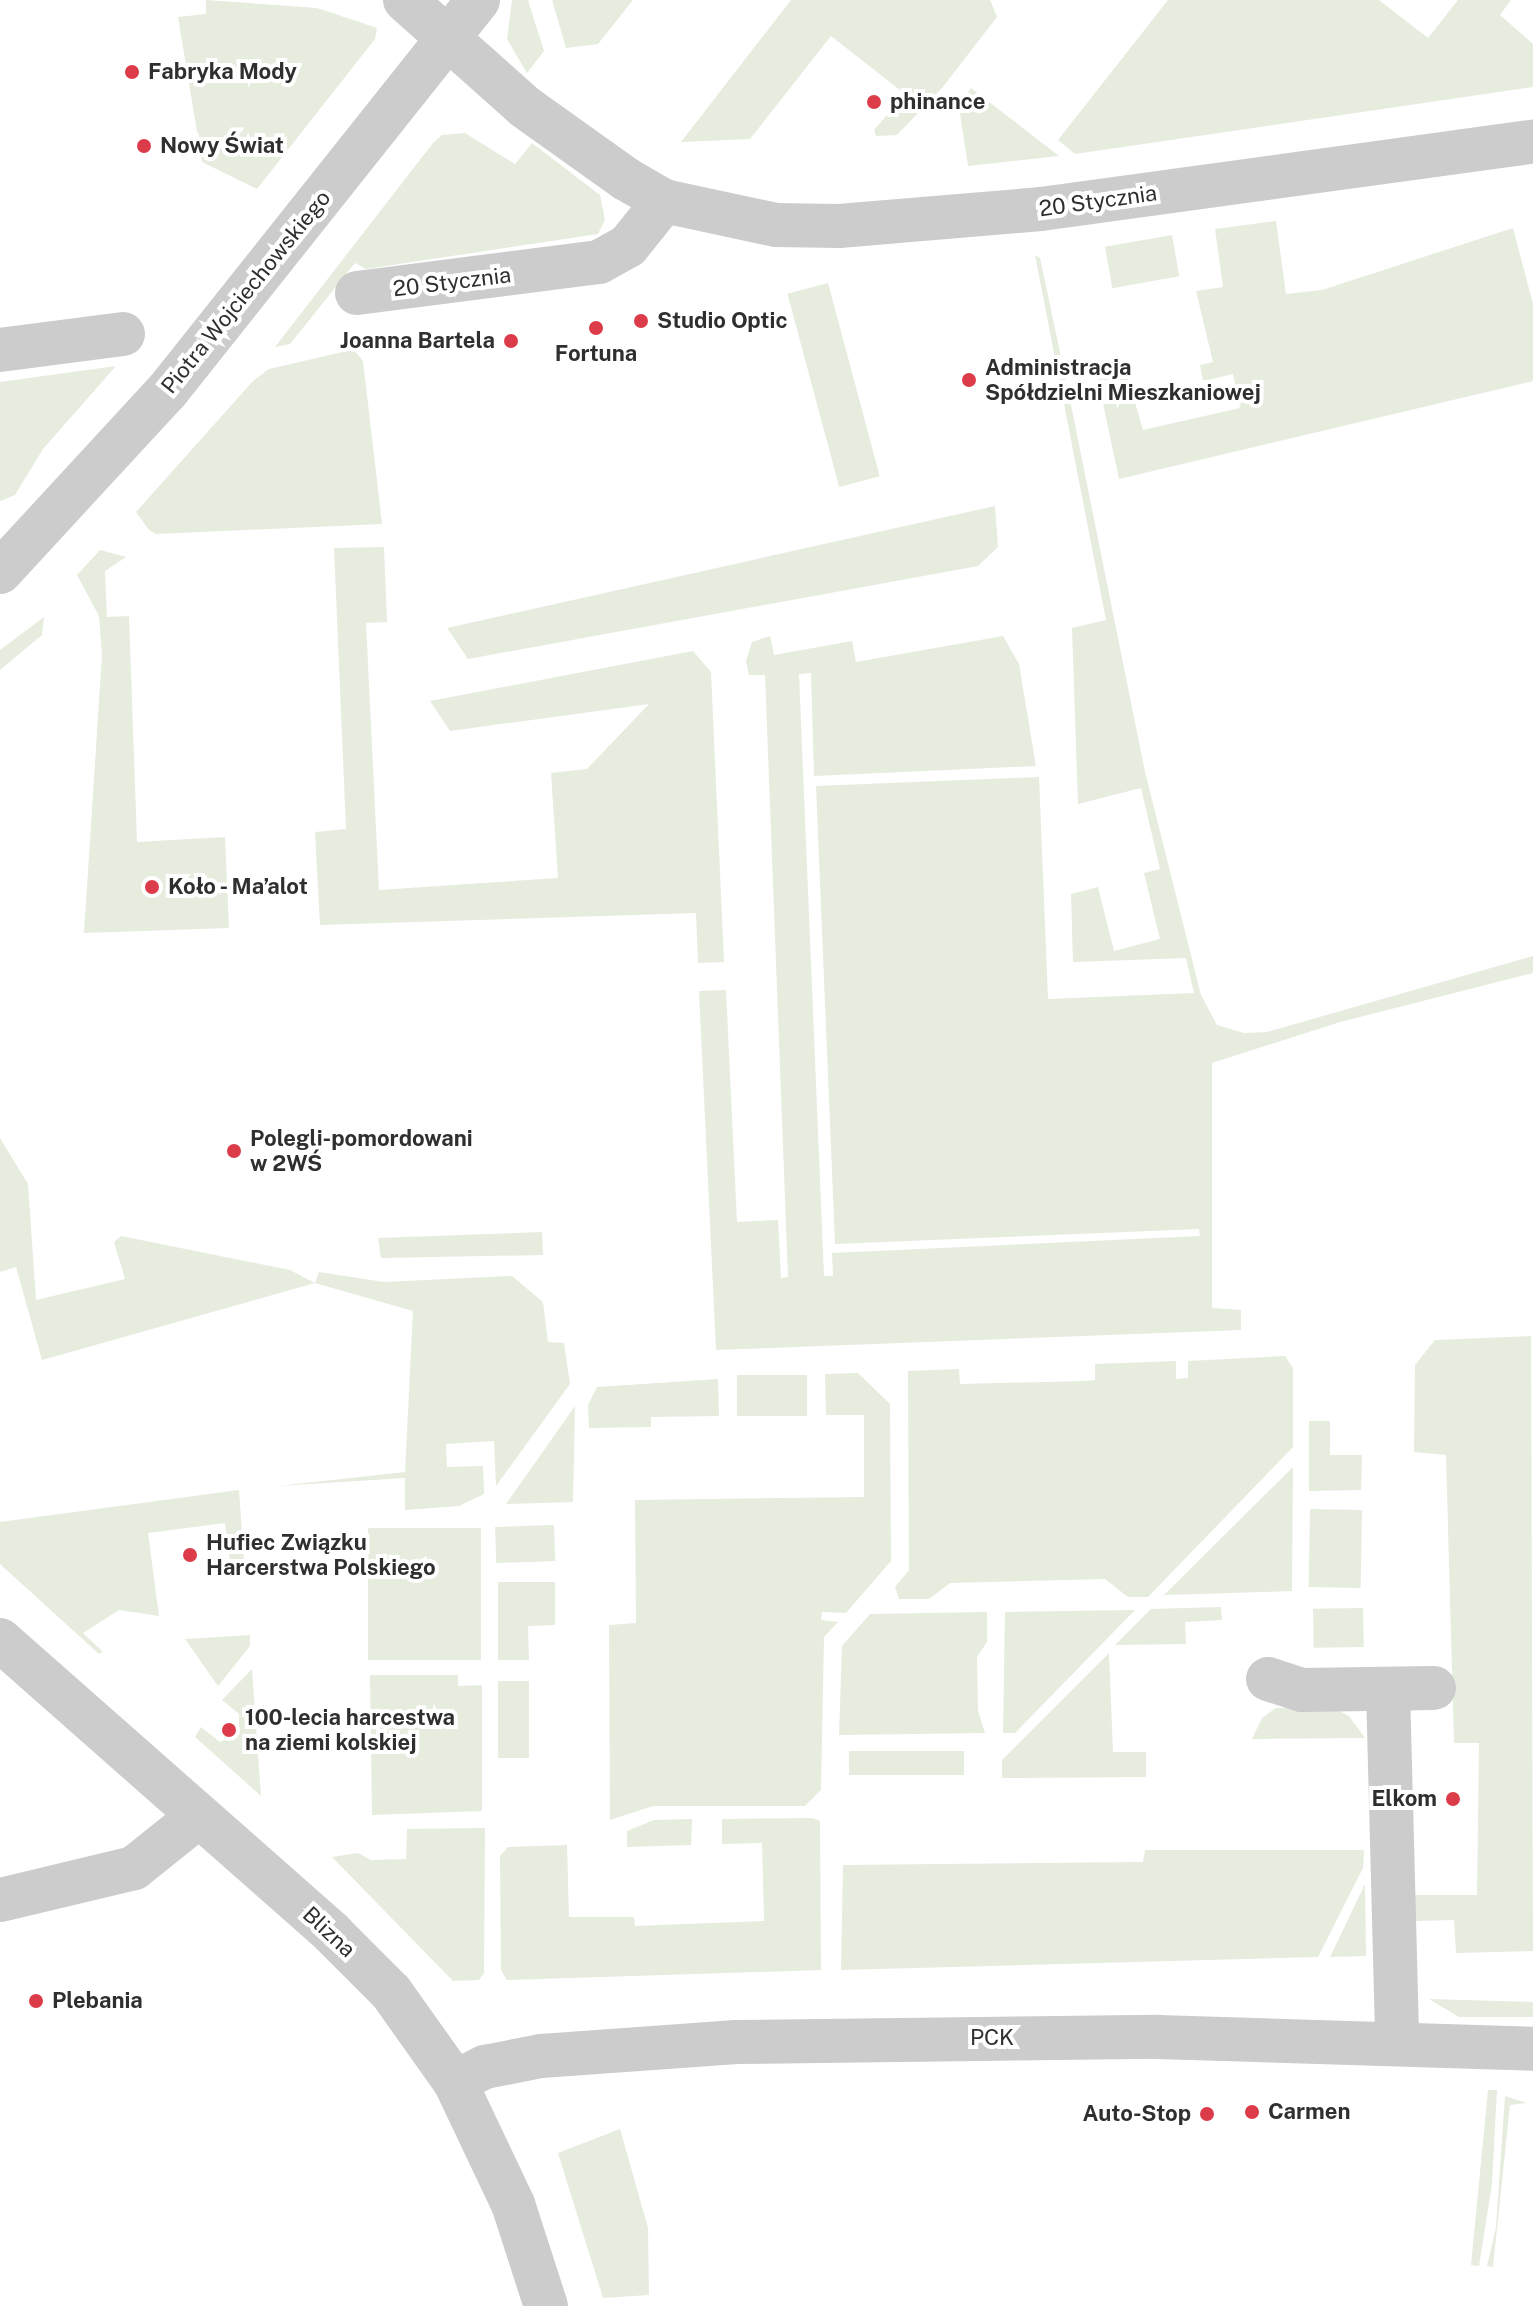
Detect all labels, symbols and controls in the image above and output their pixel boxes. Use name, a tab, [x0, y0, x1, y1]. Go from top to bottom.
place label: Fabryka Mody	[148, 59, 297, 85]
marker: Fabryka Mody	[123, 63, 141, 81]
place label: phinance	[890, 89, 985, 115]
marker: phinance	[865, 93, 883, 111]
place label: Nowy Świat	[160, 133, 284, 159]
marker: Nowy Świat	[135, 137, 153, 155]
street label: 20 Stycznia	[1037, 180, 1159, 222]
street label: Piotra Wojciechowskiego	[156, 185, 336, 399]
street label: 20 Stycznia	[391, 262, 513, 302]
place label: Studio Optic	[657, 308, 787, 334]
marker: Studio Optic	[632, 312, 650, 330]
marker: Fortuna	[587, 319, 605, 337]
place label: Joanna Bartela	[340, 328, 495, 354]
marker: Joanna Bartela	[502, 332, 520, 350]
place label: Fortuna	[555, 341, 637, 367]
place label: Administracja Spółdzielni Mieszkaniowej	[985, 354, 1261, 406]
marker: Administracja Spółdzielni Mieszkaniowej	[960, 371, 978, 389]
place label: Koło - Ma’alot	[168, 874, 311, 900]
marker: Koło - Ma’alot	[143, 878, 161, 896]
place label: Polegli-pomordowani w 2WŚ	[250, 1125, 473, 1176]
marker: Polegli-pomordowani w 2WŚ	[225, 1142, 243, 1160]
place label: Hufiec Związku Harcerstwa Polskiego	[206, 1529, 436, 1580]
marker: Hufiec Związku Harcerstwa Polskiego	[181, 1546, 199, 1564]
place label: 100-lecia harcestwa na ziemi kolskiej	[245, 1704, 455, 1756]
marker: 100-lecia harcestwa na ziemi kolskiej	[220, 1721, 238, 1739]
place label: Elkom	[1372, 1786, 1437, 1812]
marker: Elkom	[1444, 1790, 1462, 1808]
street label: Blizna	[297, 1901, 361, 1963]
place label: Plebania	[52, 1988, 143, 2014]
marker: Plebania	[27, 1992, 45, 2010]
street label: PCK	[970, 2025, 1014, 2051]
place label: Carmen	[1268, 2099, 1350, 2125]
place label: Auto-Stop	[1083, 2101, 1191, 2127]
marker: Carmen	[1243, 2103, 1261, 2121]
marker: Auto-Stop	[1198, 2105, 1216, 2123]

